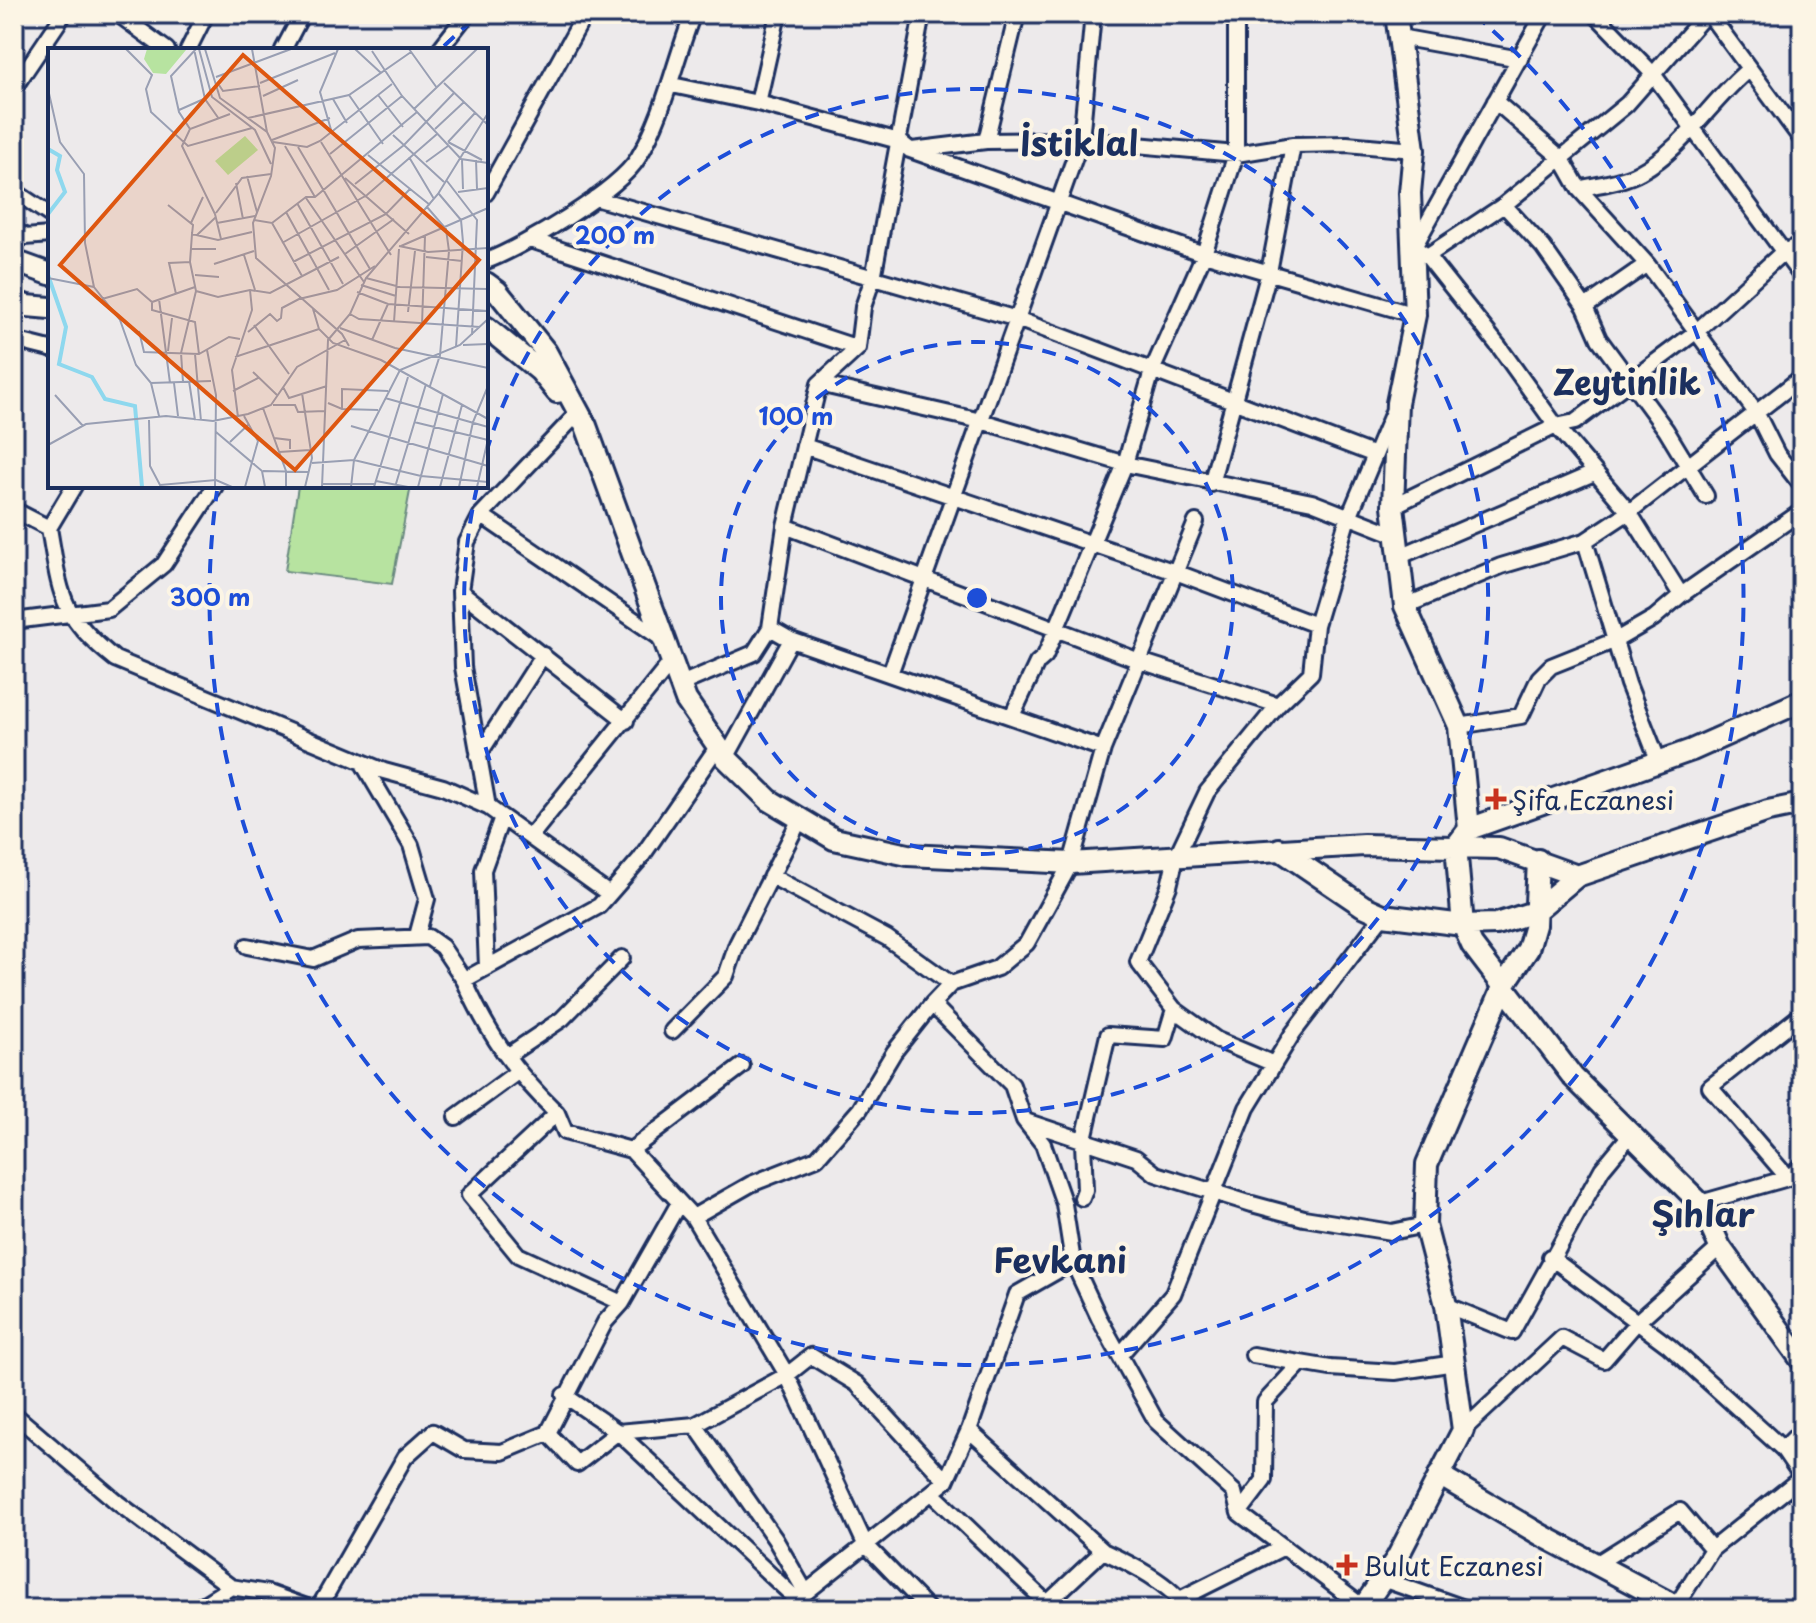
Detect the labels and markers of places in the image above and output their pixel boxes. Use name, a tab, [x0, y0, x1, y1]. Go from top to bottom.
centre of rings	[963, 584, 991, 612]
place label: Şifa Eczanesi	[1512, 780, 1674, 819]
marker: Şifa Eczanesi	[1487, 790, 1505, 808]
place label: Bulut Eczanesi	[1363, 1546, 1544, 1585]
marker: Bulut Eczanesi	[1338, 1556, 1356, 1574]

